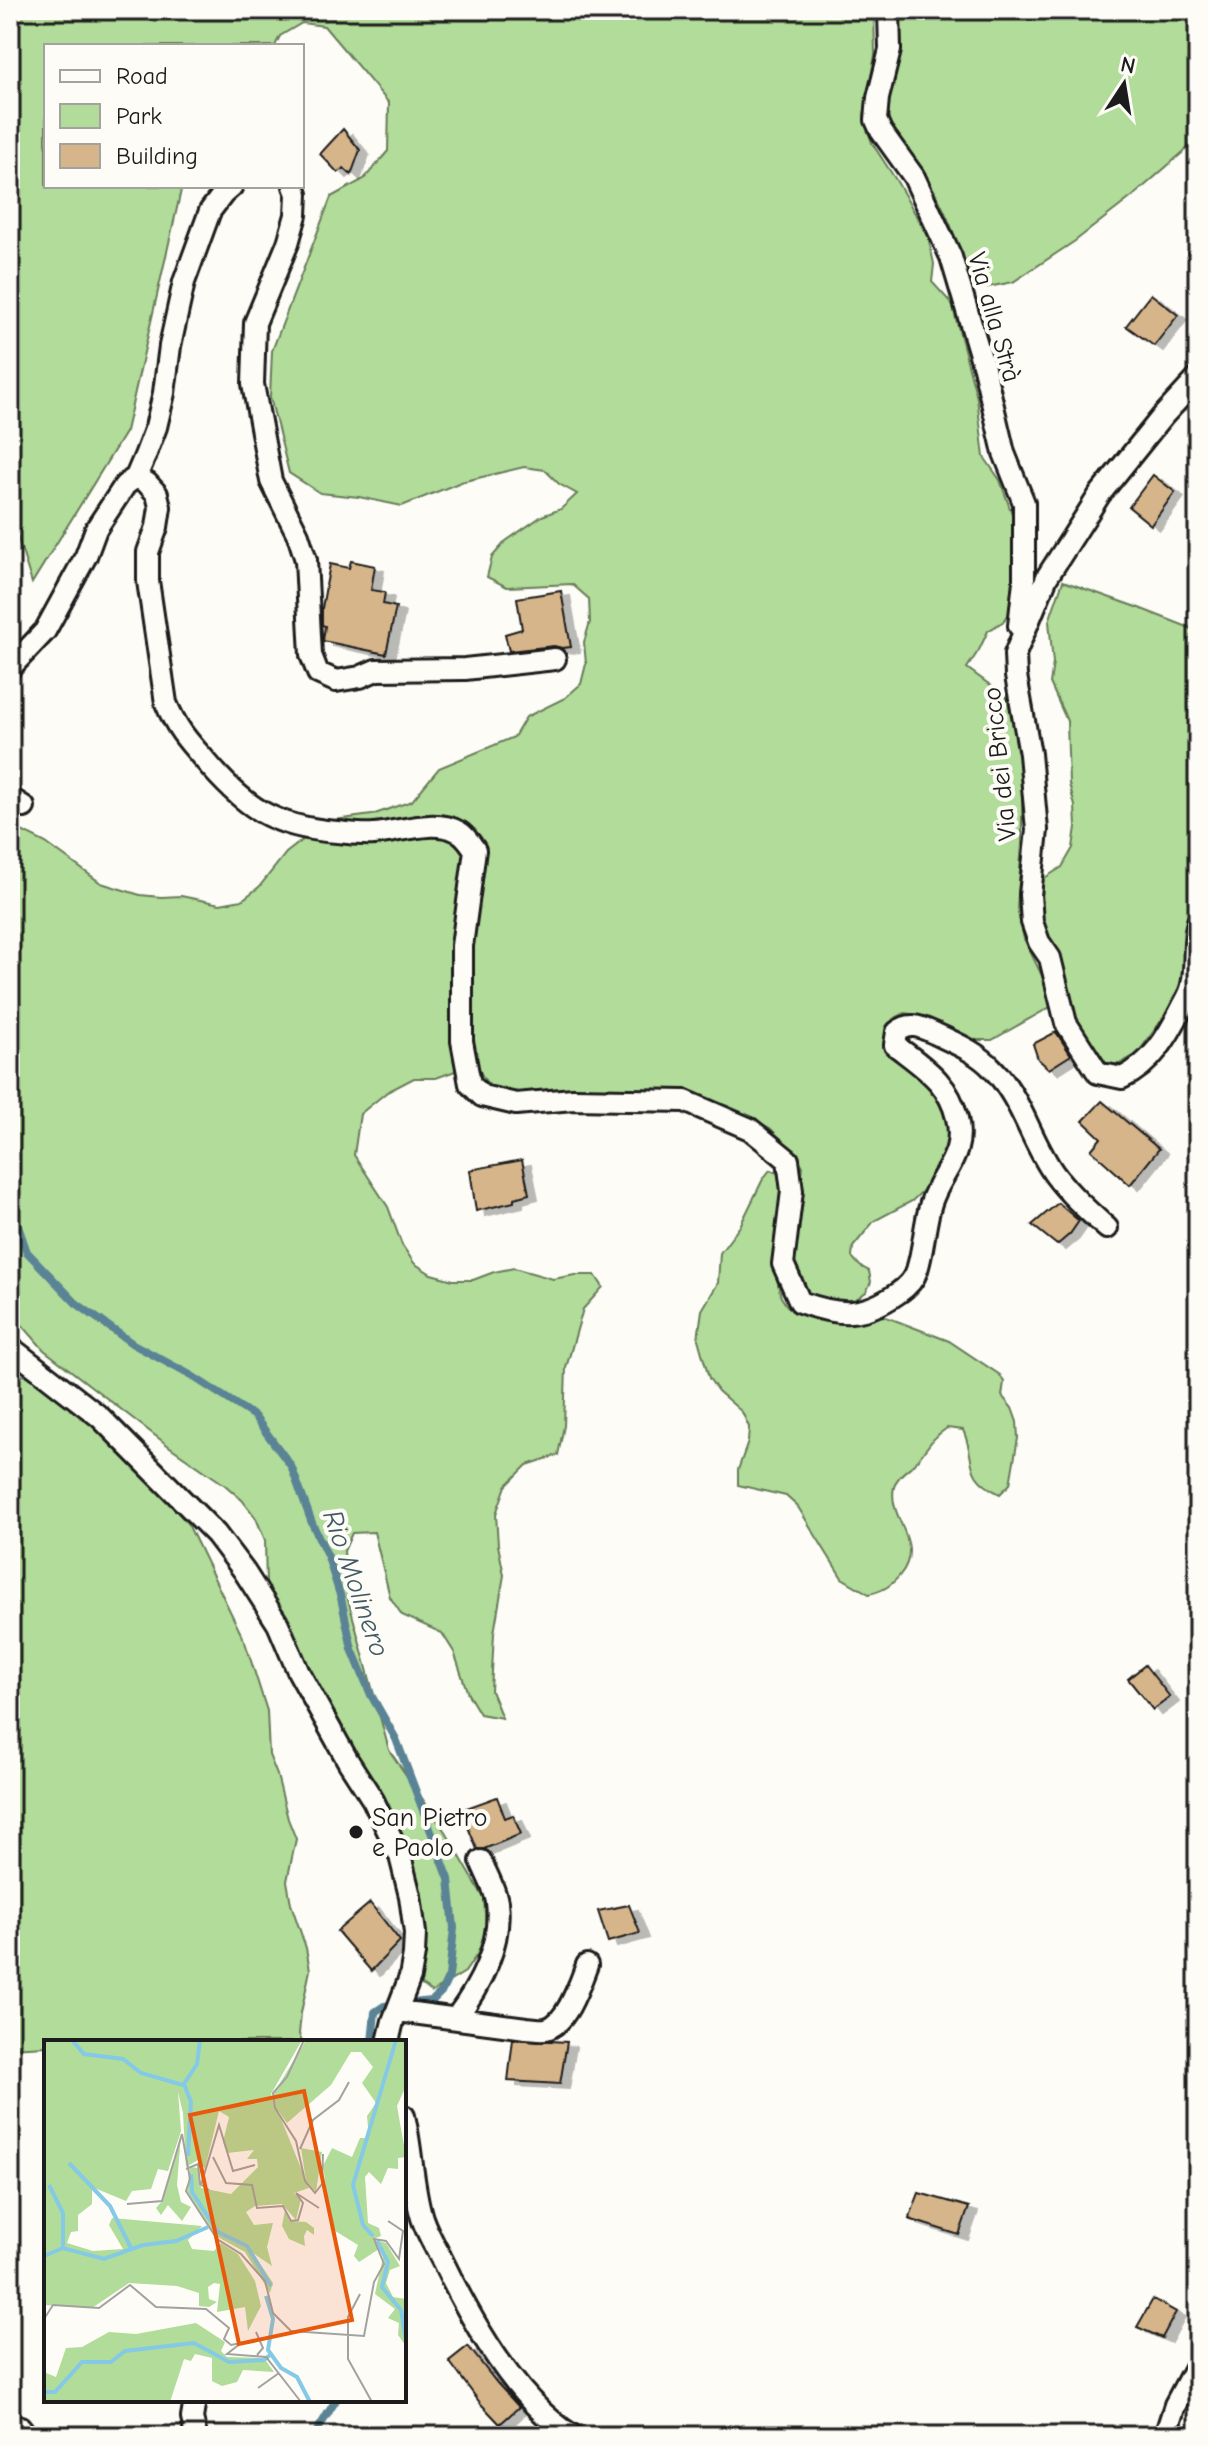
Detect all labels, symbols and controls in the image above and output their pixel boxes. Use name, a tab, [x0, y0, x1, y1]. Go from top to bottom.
legend	[44, 44, 304, 188]
north arrow	[1084, 44, 1164, 124]
text: N	[1118, 51, 1138, 80]
text: Road	[116, 62, 168, 90]
text: Park	[116, 102, 162, 130]
text: Building	[116, 142, 198, 170]
street label: Via alla Strà	[961, 249, 1027, 386]
street label: Via dei Bricco	[977, 686, 1023, 842]
water label: Rio Molinero	[316, 1506, 396, 1661]
place label: San Pietro e Paolo	[372, 1803, 487, 1863]
marker: San Pietro e Paolo	[347, 1823, 365, 1841]
inset map	[44, 2040, 406, 2402]

